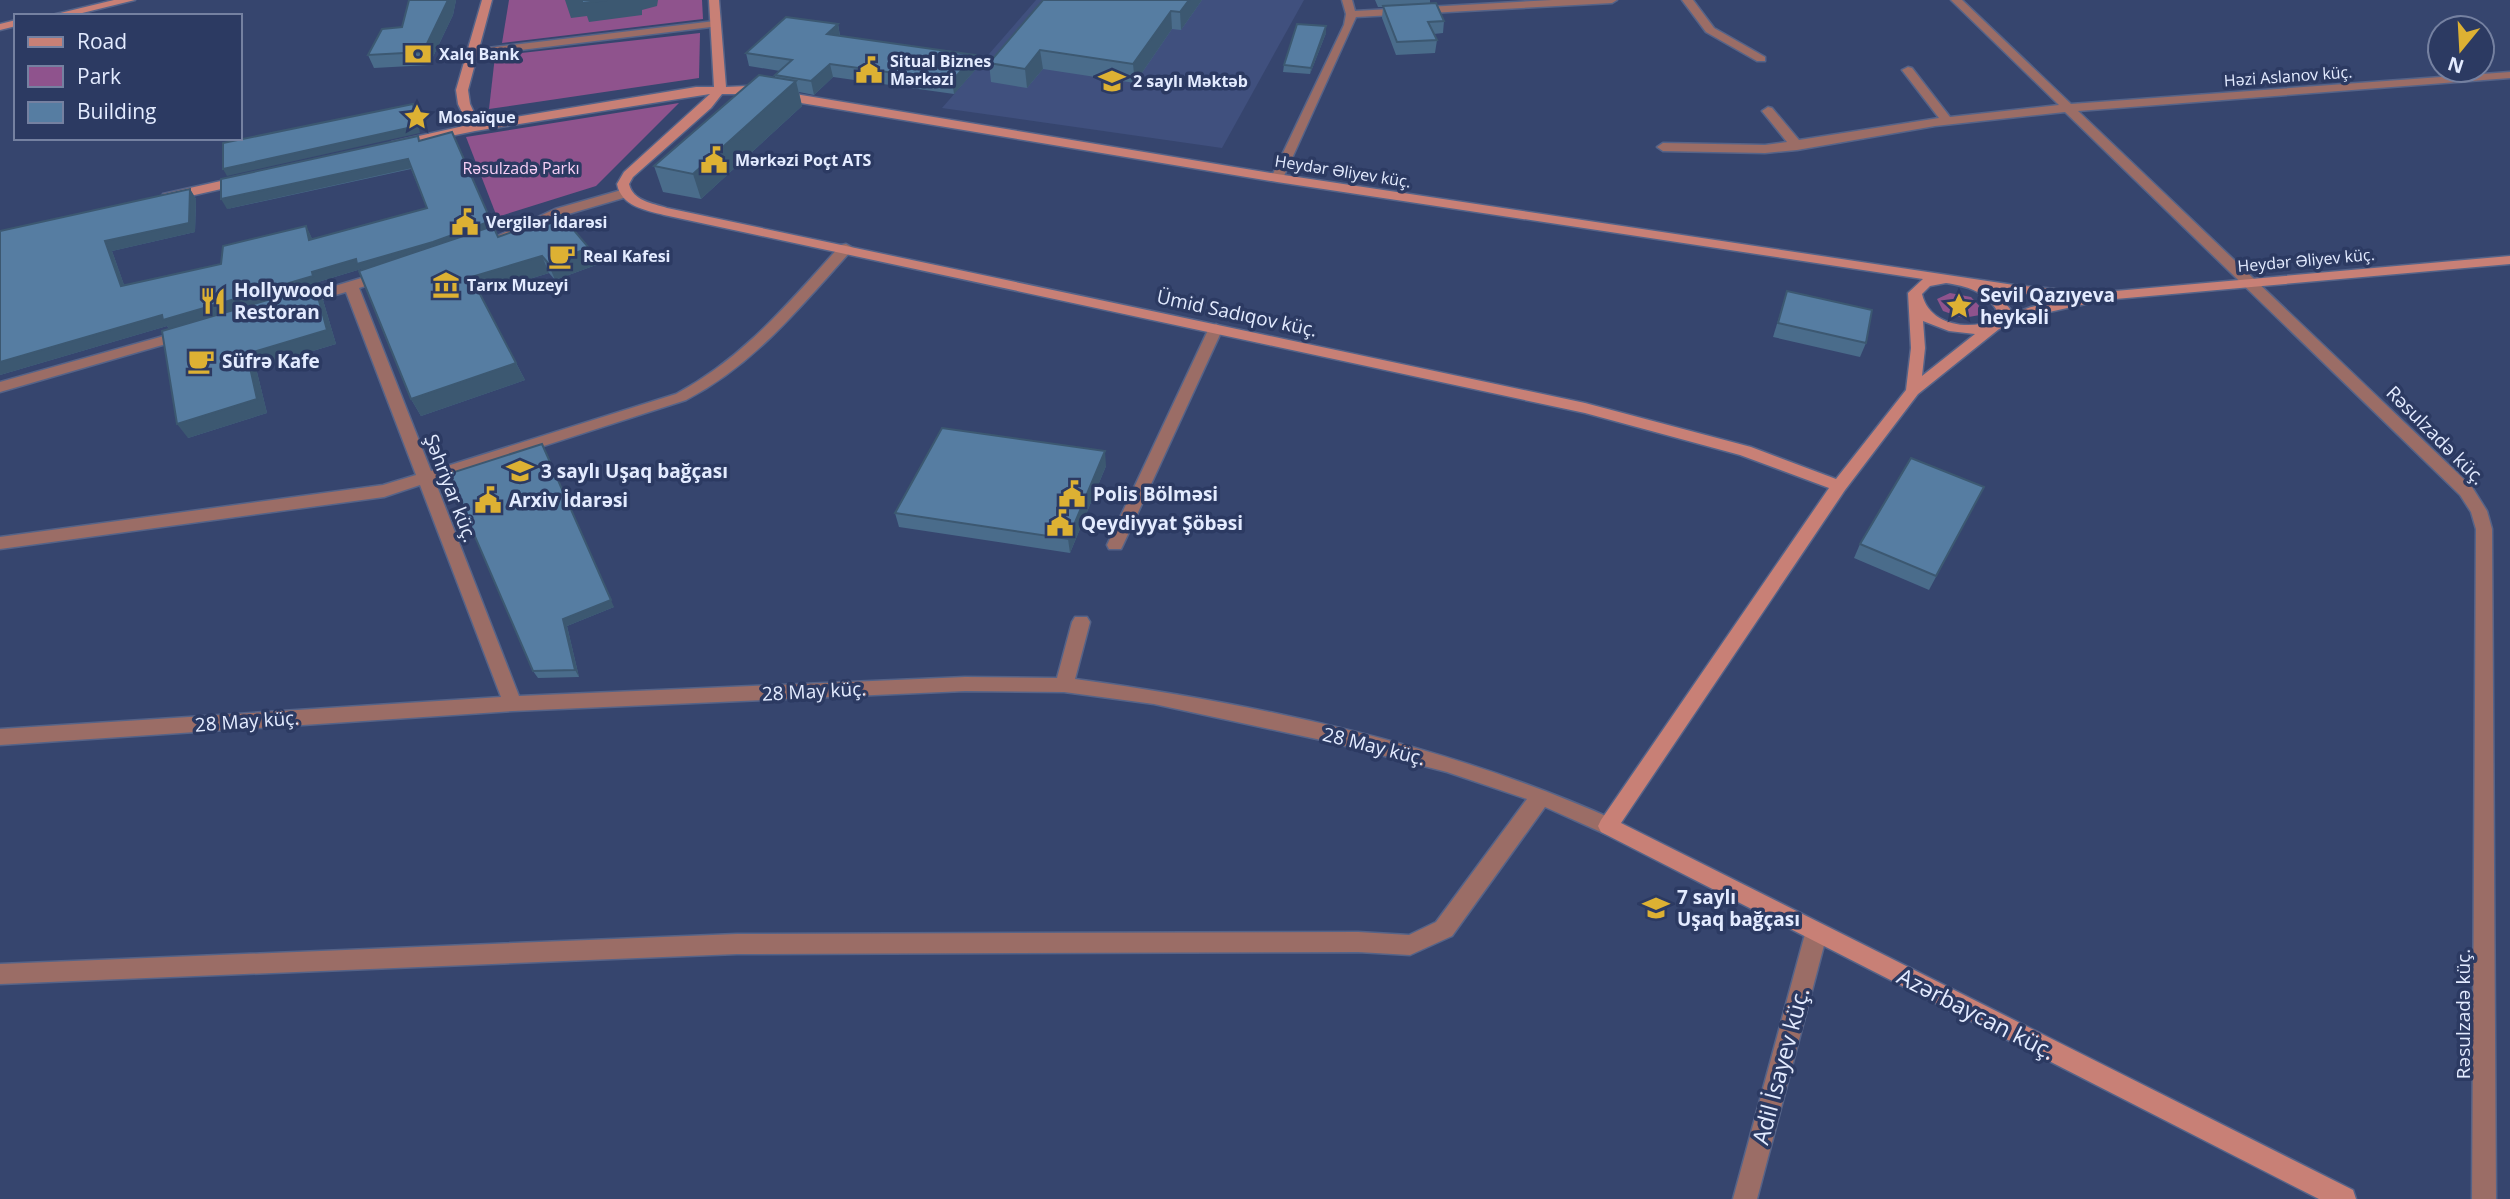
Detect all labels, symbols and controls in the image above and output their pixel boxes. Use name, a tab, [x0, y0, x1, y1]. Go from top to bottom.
legend	[14, 14, 242, 140]
north arrow	[2426, 14, 2496, 84]
text: Road	[77, 27, 127, 55]
bank icon: Xalq Bank	[403, 39, 433, 69]
place label: Xalq Bank	[439, 43, 519, 65]
place label: Situal Biznes Mərkəzi	[890, 50, 991, 90]
text: N	[2444, 50, 2467, 80]
public building icon: Situal Biznes Mərkəzi	[854, 55, 884, 85]
street label: Həzi Aslanov küç.	[2223, 61, 2353, 91]
text: Park	[77, 62, 121, 90]
school or university icon: 2 saylı Məktəb	[1097, 66, 1127, 96]
place label: 2 saylı Məktəb	[1133, 70, 1248, 92]
text: Building	[77, 97, 156, 125]
place icon: Mosaïque	[402, 102, 432, 132]
place label: Mosaïque	[438, 106, 516, 128]
public building icon: Mərkəzi Poçt ATS	[699, 145, 729, 175]
place label: Mərkəzi Poçt ATS	[735, 149, 872, 171]
street label: Heydər Əliyev küç.	[1273, 149, 1413, 193]
park label: Rəsulzadə Parkı	[462, 157, 580, 179]
public building icon: Vergilər İdarəsi	[450, 207, 480, 237]
place label: Vergilər İdarəsi	[486, 211, 607, 233]
cafe icon: Real Kafesi	[547, 241, 577, 271]
street label: Heydər Əliyev küç.	[2236, 243, 2376, 277]
place label: Real Kafesi	[583, 245, 671, 267]
museum icon: Tarıx Muzeyi	[431, 270, 461, 300]
place label: Tarıx Muzeyi	[467, 274, 568, 296]
place label: Hollywood Restoran	[234, 277, 335, 325]
place label: Sevil Qazıyeva heykəli	[1980, 282, 2115, 330]
street label: Ümid Sadıqov küç.	[1154, 283, 1320, 343]
restaurant icon: Hollywood Restoran	[198, 286, 228, 316]
place icon: Sevil Qazıyeva heykəli	[1944, 291, 1974, 321]
cafe icon: Süfrə Kafe	[186, 346, 216, 376]
place label: Süfrə Kafe	[222, 348, 320, 374]
street label: Rəsulzadə küç.	[2381, 380, 2491, 490]
street label: Şəhriyar küç.	[418, 430, 484, 546]
school or university icon: 3 saylı Uşaq bağçası	[505, 456, 535, 486]
place label: 3 saylı Uşaq bağçası	[541, 458, 728, 484]
public building icon: Polis Bölməsi	[1057, 479, 1087, 509]
place label: Polis Bölməsi	[1093, 481, 1218, 507]
public building icon: Arxiv İdarəsi	[473, 485, 503, 515]
place label: Arxiv İdarəsi	[509, 487, 628, 513]
public building icon: Qeydiyyat Şöbəsi	[1045, 508, 1075, 538]
place label: Qeydiyyat Şöbəsi	[1081, 510, 1243, 536]
street label: 28 May küç.	[761, 675, 867, 707]
street label: 28 May küç.	[194, 704, 300, 738]
street label: 28 May küç.	[1320, 721, 1428, 771]
place label: 7 saylı Uşaq bağçası	[1677, 884, 1800, 932]
school or university icon: 7 saylı Uşaq bağçası	[1641, 893, 1671, 923]
street label: Rəsulzadə küç.	[2450, 949, 2476, 1079]
street label: Azərbaycan küç.	[1892, 960, 2061, 1067]
street label: Adil İsayev küç.	[1744, 984, 1816, 1148]

